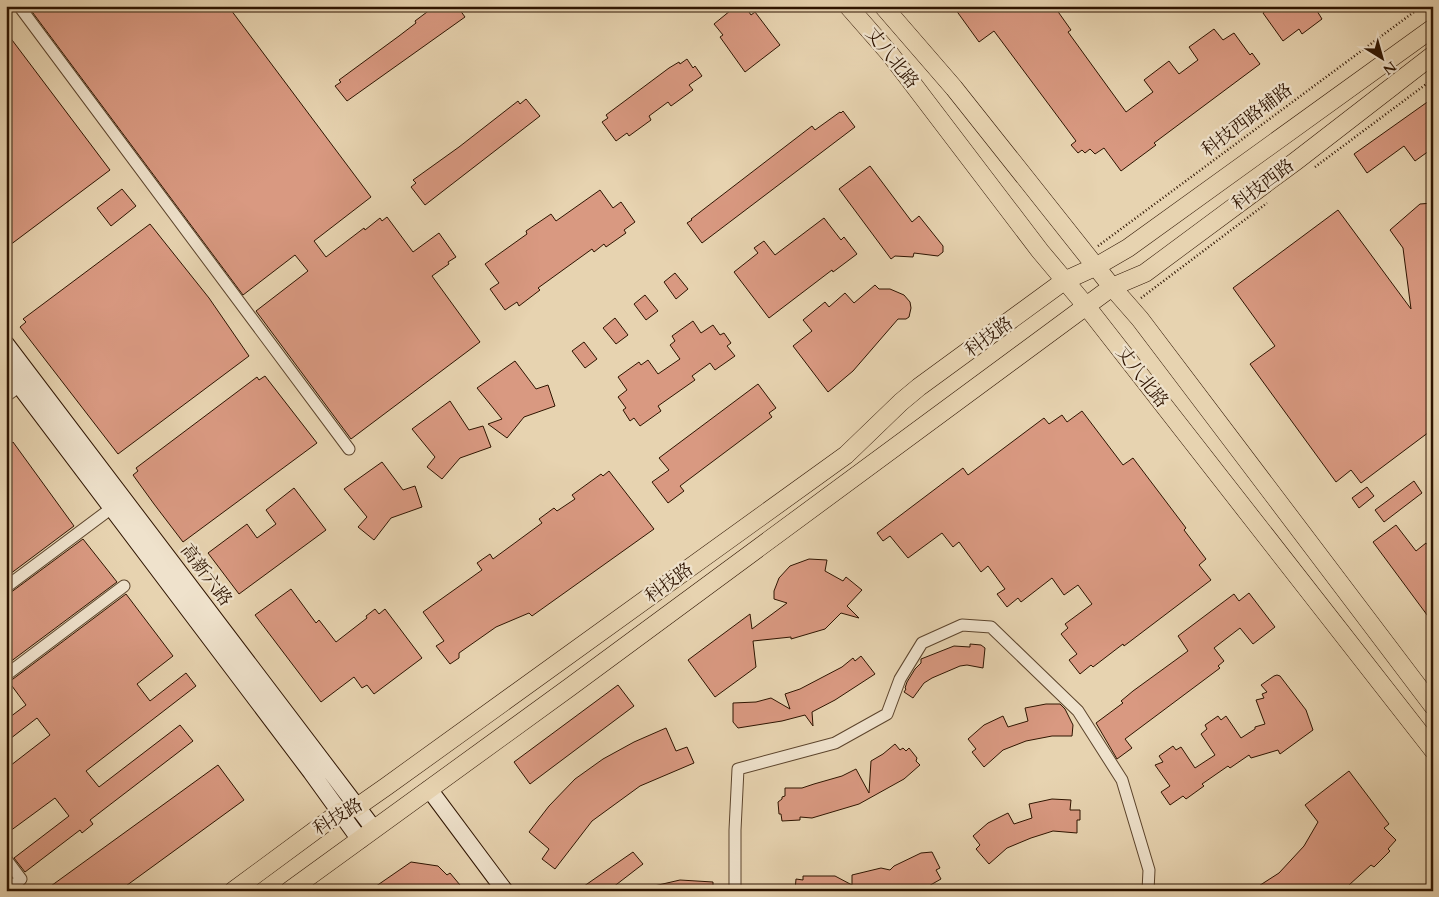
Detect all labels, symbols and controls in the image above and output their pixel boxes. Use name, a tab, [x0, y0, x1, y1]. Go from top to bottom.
street label: 丈八北路	[860, 22, 924, 94]
north arrow	[1356, 32, 1406, 82]
text: N	[1379, 57, 1400, 79]
street label: 科技西路辅路	[1196, 78, 1298, 162]
street label: 科技西路	[1227, 153, 1299, 217]
street label: 科技路	[960, 311, 1018, 363]
street label: 丈八北路	[1110, 341, 1174, 413]
street label: 高新六路	[174, 539, 238, 611]
street label: 科技路	[640, 557, 698, 609]
street label: 科技路	[308, 792, 368, 842]

